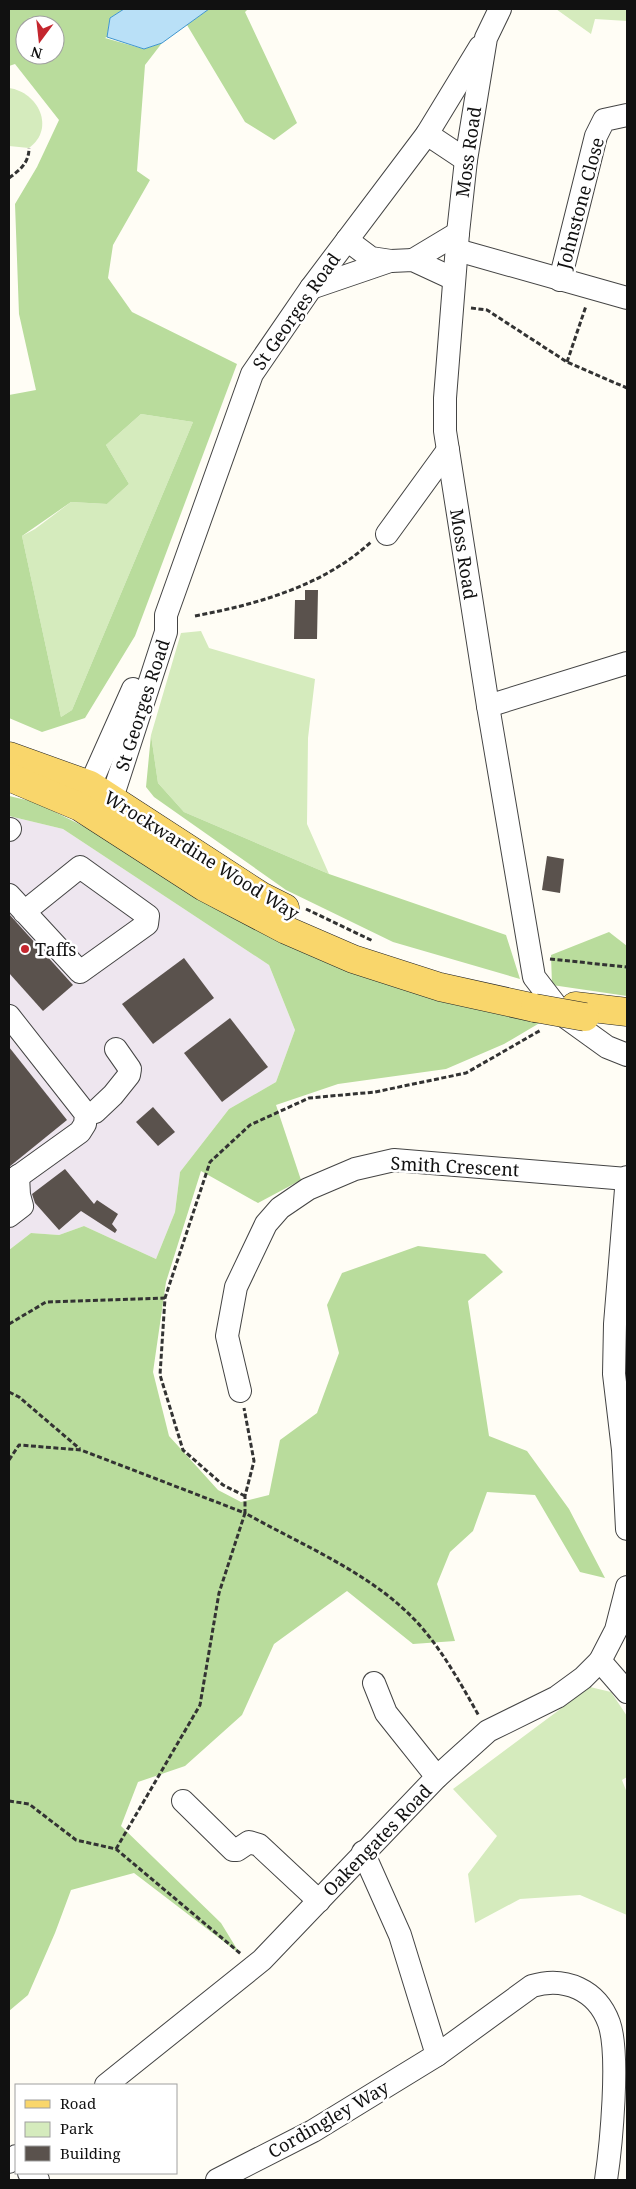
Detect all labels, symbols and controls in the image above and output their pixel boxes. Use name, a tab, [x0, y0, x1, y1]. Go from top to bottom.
north arrow	[15, 15, 65, 65]
text: N	[29, 42, 44, 64]
street label: Moss Road	[450, 105, 486, 199]
street label: Johnstone Close	[551, 135, 609, 272]
street label: St Georges Road	[247, 248, 345, 374]
street label: Moss Road	[445, 507, 483, 601]
street label: St Georges Road	[109, 636, 175, 774]
street label: Wrockwardine Wood Way	[100, 785, 305, 925]
place label: Taffs	[35, 937, 77, 961]
marker: Taffs	[19, 943, 31, 955]
street label: Smith Crescent	[390, 1151, 520, 1181]
street label: Oakengates Road	[317, 1779, 437, 1901]
street label: Cordingley Way	[263, 2074, 393, 2163]
legend	[15, 2084, 178, 2174]
text: Road	[60, 2093, 96, 2113]
text: Park	[60, 2118, 94, 2138]
text: Building	[60, 2143, 121, 2163]

